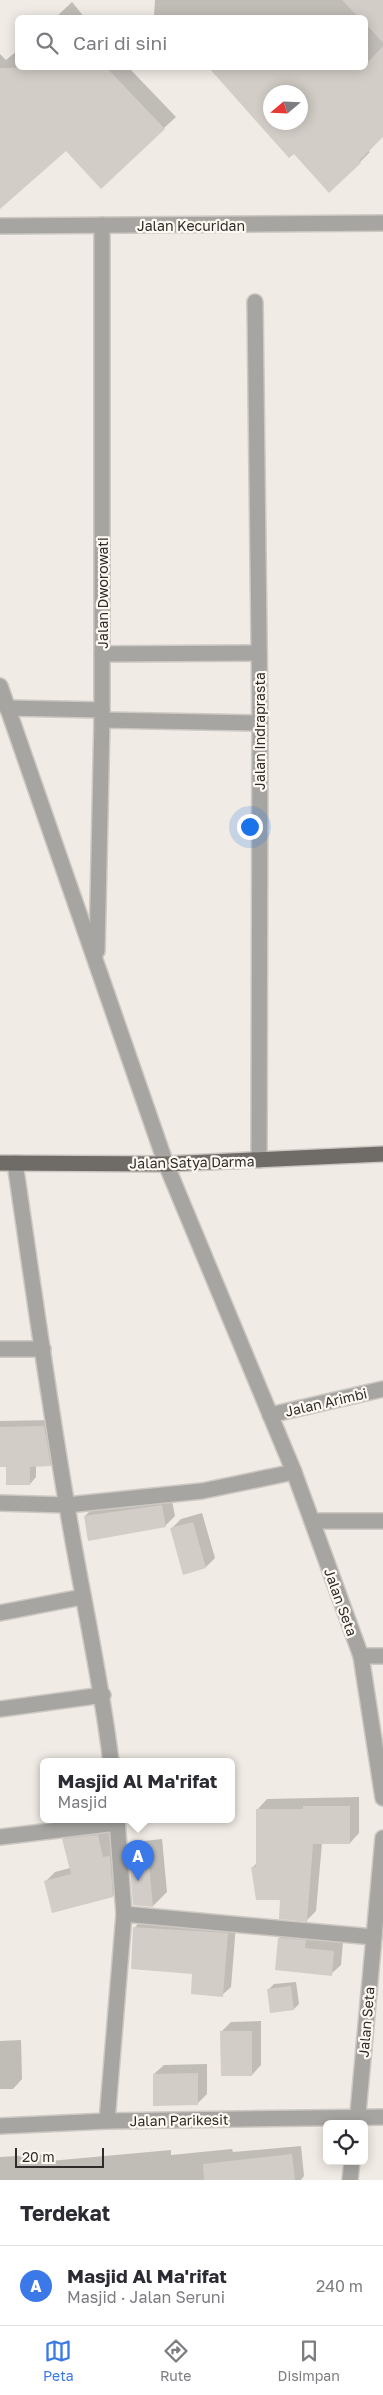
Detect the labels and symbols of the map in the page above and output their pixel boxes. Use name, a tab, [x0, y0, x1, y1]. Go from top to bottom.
north arrow	[263, 85, 308, 130]
street label: Jalan Kecuridan	[137, 217, 245, 234]
street label: Jalan Dworowati	[94, 537, 111, 649]
street label: Jalan Indraprasta	[251, 672, 268, 790]
your location	[237, 814, 263, 840]
street label: Jalan Satya Darma	[129, 1152, 255, 1172]
street label: Jalan Arimbi	[283, 1384, 369, 1420]
street label: Jalan Seta	[321, 1566, 361, 1638]
pin: A	[122, 1840, 154, 1881]
street label: Jalan Seta	[354, 1986, 378, 2058]
street label: Jalan Parikesit	[129, 2111, 229, 2129]
scale bar	[15, 2145, 104, 2168]

